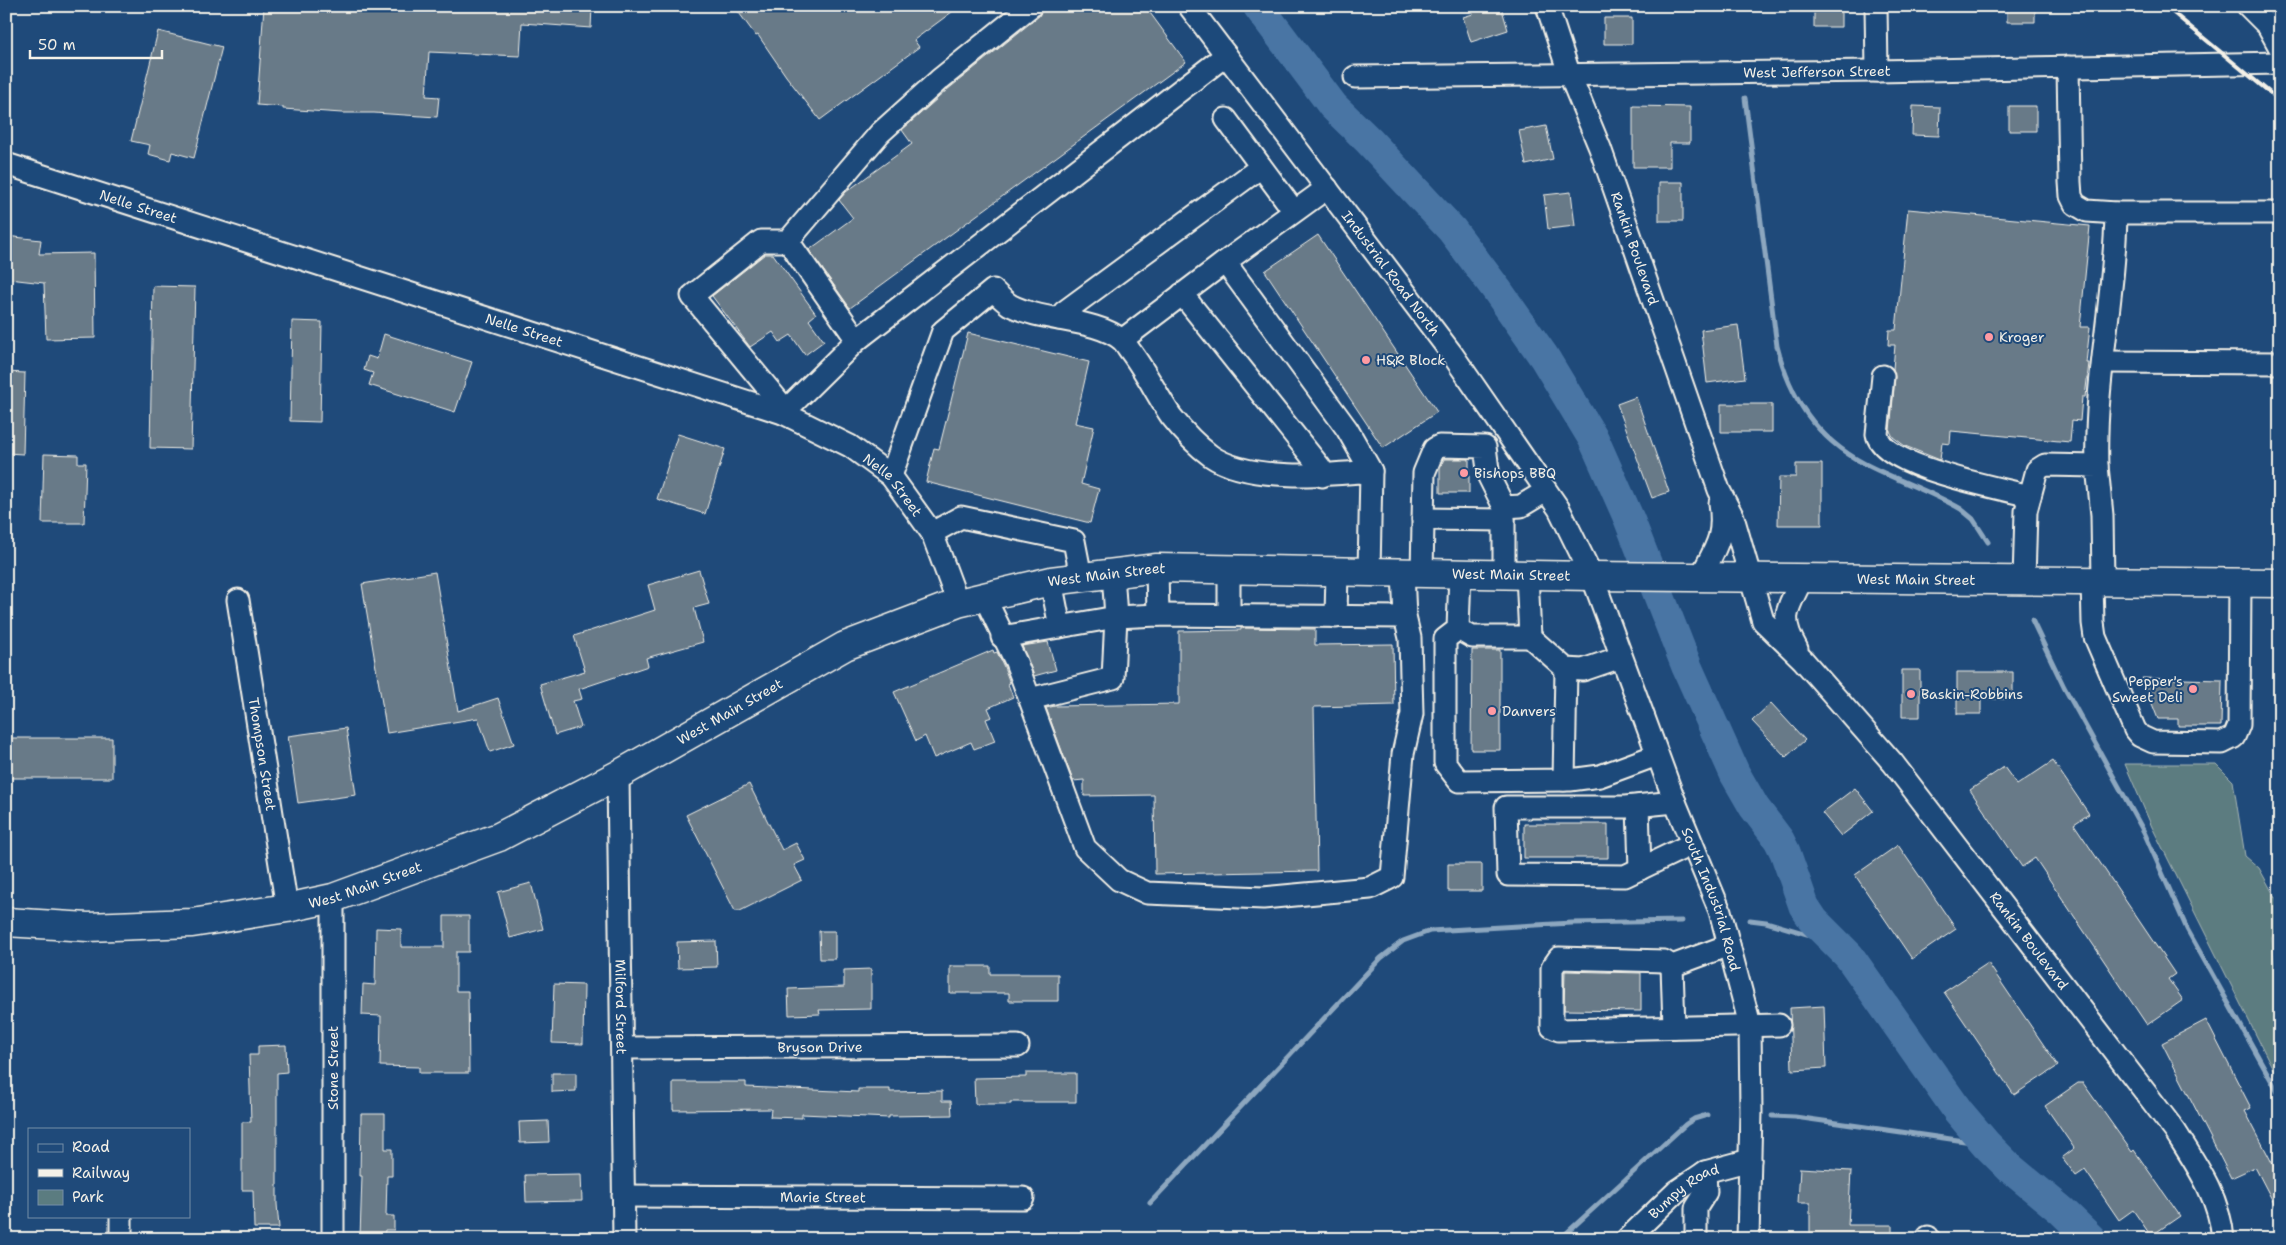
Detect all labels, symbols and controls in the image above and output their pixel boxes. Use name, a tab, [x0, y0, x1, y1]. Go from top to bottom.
scale bar	[30, 28, 162, 60]
text: 50 m	[38, 35, 76, 55]
street label: West Jefferson Street	[1743, 62, 1891, 82]
street label: Nelle Street	[97, 186, 179, 227]
street label: Rankin Boulevard	[1607, 189, 1663, 308]
street label: Industrial Road North	[1338, 207, 1444, 339]
street label: Nelle Street	[483, 309, 565, 351]
place label: Kroger	[1999, 328, 2045, 346]
marker: Kroger	[1983, 331, 1995, 343]
place label: H&R Block	[1376, 351, 1445, 369]
marker: H&R Block	[1360, 354, 1372, 366]
street label: Nelle Street	[859, 449, 926, 520]
place label: Bishops BBQ	[1474, 464, 1556, 482]
marker: Bishops BBQ	[1458, 467, 1470, 479]
street label: West Main Street	[1047, 559, 1166, 590]
street label: West Main Street	[1452, 564, 1571, 585]
street label: West Main Street	[1857, 570, 1975, 589]
place label: Pepper's Sweet Deli	[2112, 672, 2183, 706]
street label: West Main Street	[674, 674, 786, 749]
marker: Pepper's Sweet Deli	[2187, 683, 2199, 695]
place label: Baskin-Robbins	[1921, 685, 2023, 703]
marker: Baskin-Robbins	[1905, 688, 1917, 700]
street label: Thompson Street	[245, 696, 280, 812]
place label: Danvers	[1502, 702, 1556, 720]
marker: Danvers	[1486, 705, 1498, 717]
street label: South Industrial Road	[1677, 825, 1744, 973]
street label: West Main Street	[307, 857, 424, 912]
street label: Rankin Boulevard	[1986, 888, 2073, 993]
street label: Milford Street	[611, 959, 631, 1055]
street label: Stone Street	[324, 1026, 342, 1110]
street label: Bryson Drive	[777, 1038, 863, 1056]
legend	[28, 1128, 190, 1218]
text: Road	[72, 1137, 110, 1157]
street label: Bumpy Road	[1644, 1160, 1721, 1223]
text: Railway	[72, 1163, 130, 1183]
text: Park	[72, 1187, 104, 1207]
street label: Marie Street	[780, 1188, 866, 1206]

